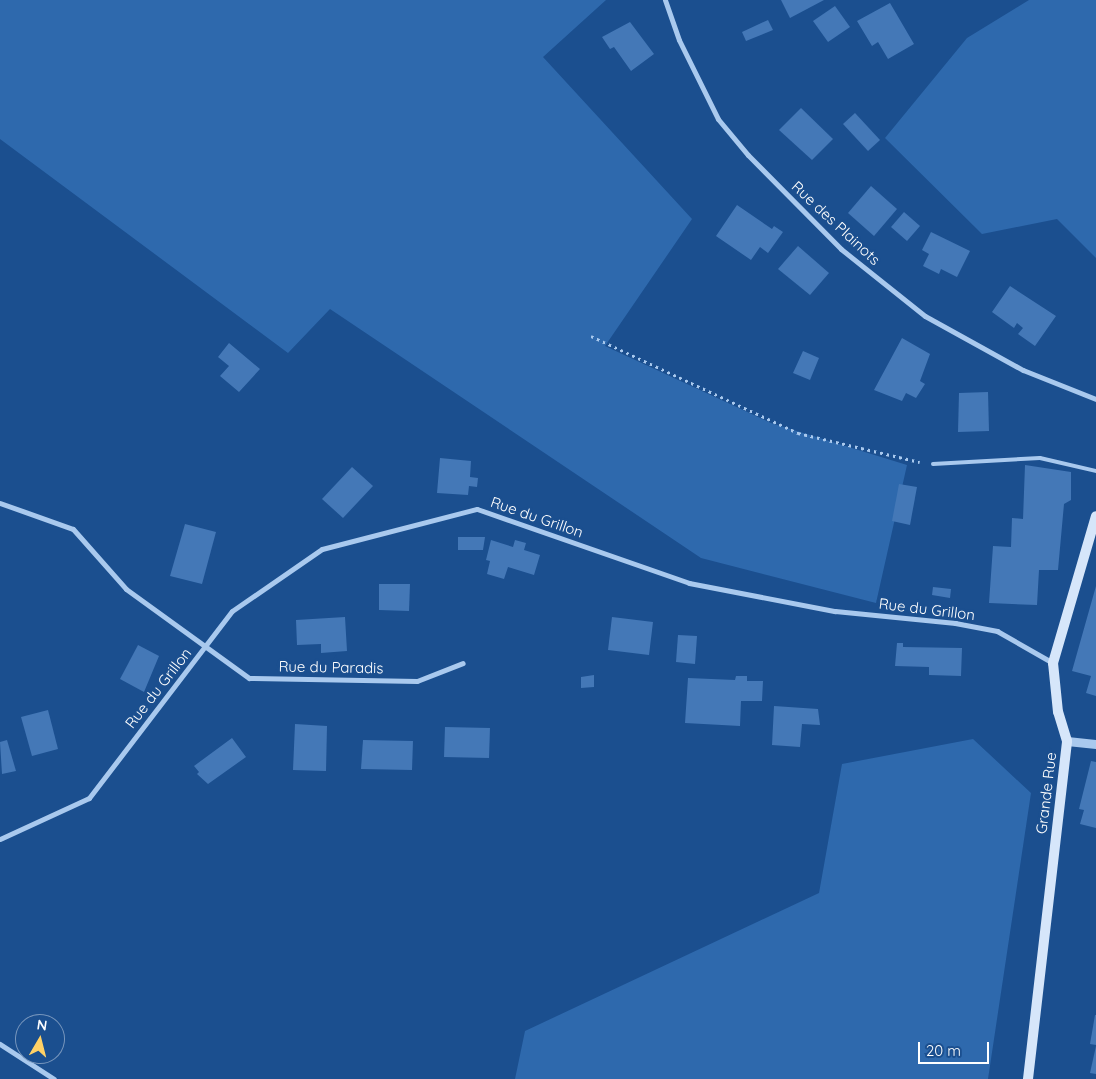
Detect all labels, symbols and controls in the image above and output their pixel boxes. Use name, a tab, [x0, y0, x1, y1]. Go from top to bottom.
street label: Rue des Plainots	[788, 177, 884, 269]
street label: Rue du Grillon	[488, 493, 586, 541]
street label: Rue du Grillon	[878, 594, 976, 624]
street label: Rue du Grillon	[121, 644, 195, 732]
street label: Rue du Paradis	[278, 657, 384, 677]
street label: Grande Rue	[1032, 751, 1060, 835]
north arrow	[15, 1014, 65, 1064]
text: N	[36, 1016, 48, 1035]
scale bar	[921, 1032, 992, 1064]
text: 20 m	[926, 1041, 961, 1060]

